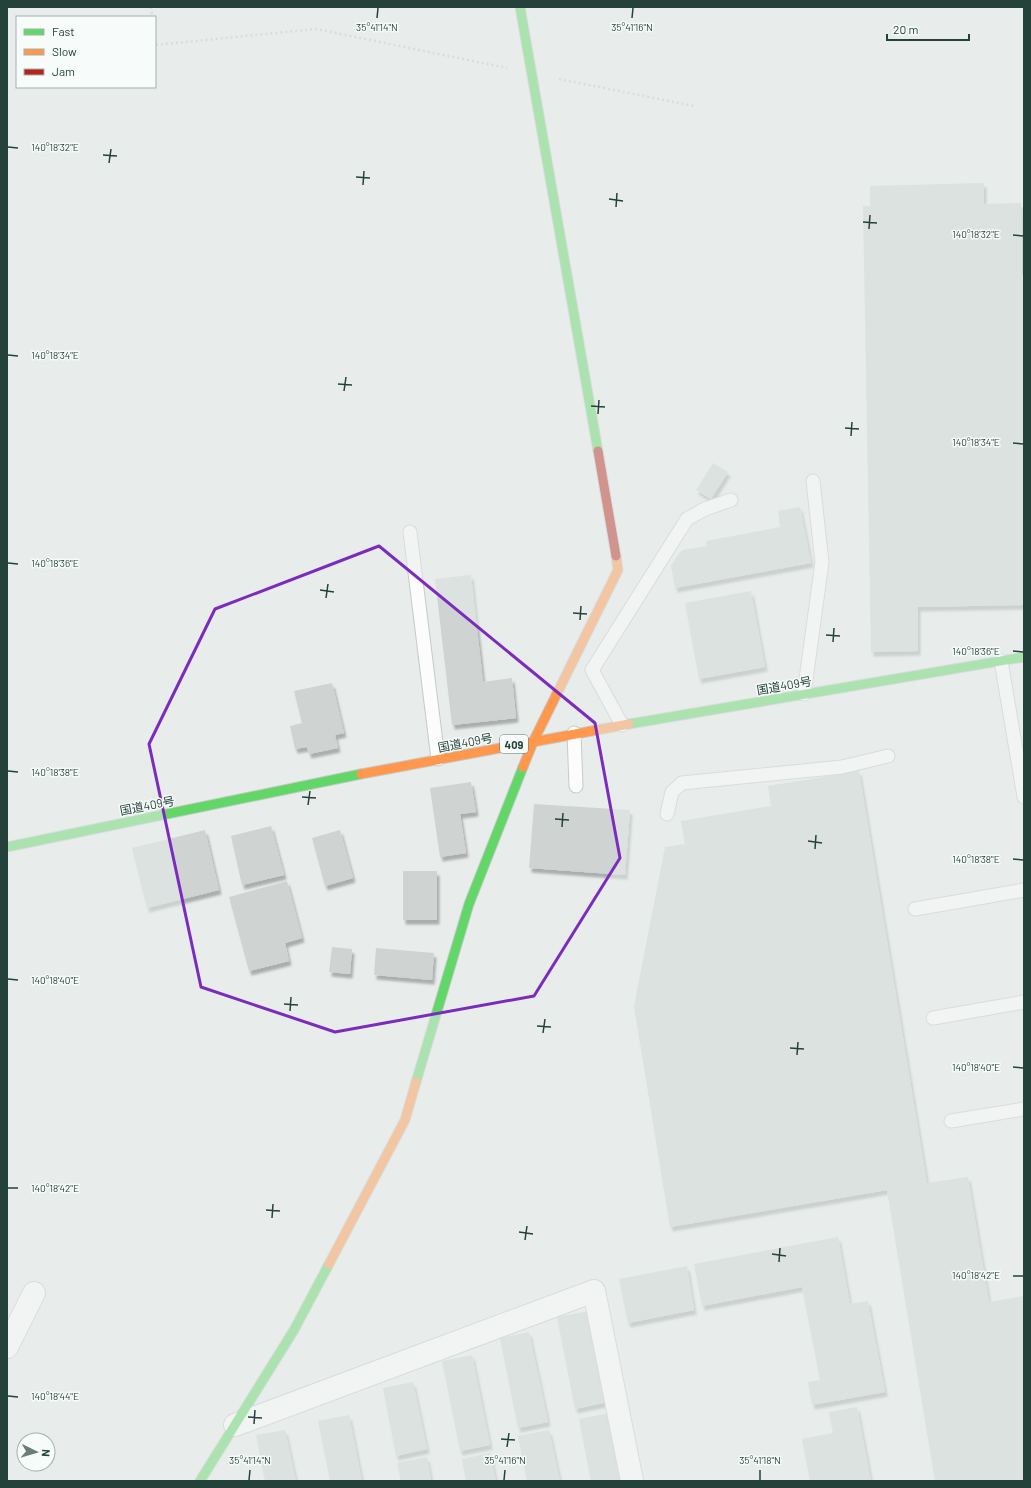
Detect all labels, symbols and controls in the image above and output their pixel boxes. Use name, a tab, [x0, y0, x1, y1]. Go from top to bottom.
legend	[16, 16, 156, 88]
scale bar	[887, 16, 969, 42]
text: 35°41'14"N	[356, 21, 398, 33]
text: 35°41'16"N	[611, 21, 653, 33]
text: 20 m	[893, 22, 919, 36]
text: Fast	[52, 24, 75, 38]
text: Slow	[52, 44, 77, 58]
text: Jam	[52, 64, 75, 78]
text: 140°18'32"E	[31, 141, 79, 153]
text: 140°18'32"E	[952, 228, 1000, 240]
text: 140°18'34"E	[31, 349, 79, 361]
text: 140°18'34"E	[952, 436, 1000, 448]
text: 140°18'36"E	[31, 557, 79, 569]
text: 140°18'36"E	[952, 645, 1000, 657]
street label: 国道409号	[755, 673, 813, 697]
street label: 国道409号	[436, 730, 494, 754]
road number: 409	[500, 735, 528, 753]
text: 140°18'38"E	[31, 766, 79, 778]
street label: 国道409号	[118, 793, 176, 817]
text: 140°18'38"E	[952, 853, 1000, 865]
text: 140°18'40"E	[31, 974, 79, 986]
text: 140°18'40"E	[952, 1061, 1000, 1073]
text: 140°18'42"E	[31, 1182, 79, 1194]
text: 140°18'42"E	[952, 1269, 1000, 1281]
text: 140°18'44"E	[31, 1390, 79, 1402]
north arrow	[16, 1432, 56, 1472]
text: N	[40, 1449, 53, 1457]
text: 35°41'14"N	[229, 1454, 271, 1466]
text: 35°41'16"N	[484, 1454, 526, 1466]
text: 35°41'18"N	[739, 1454, 781, 1466]

